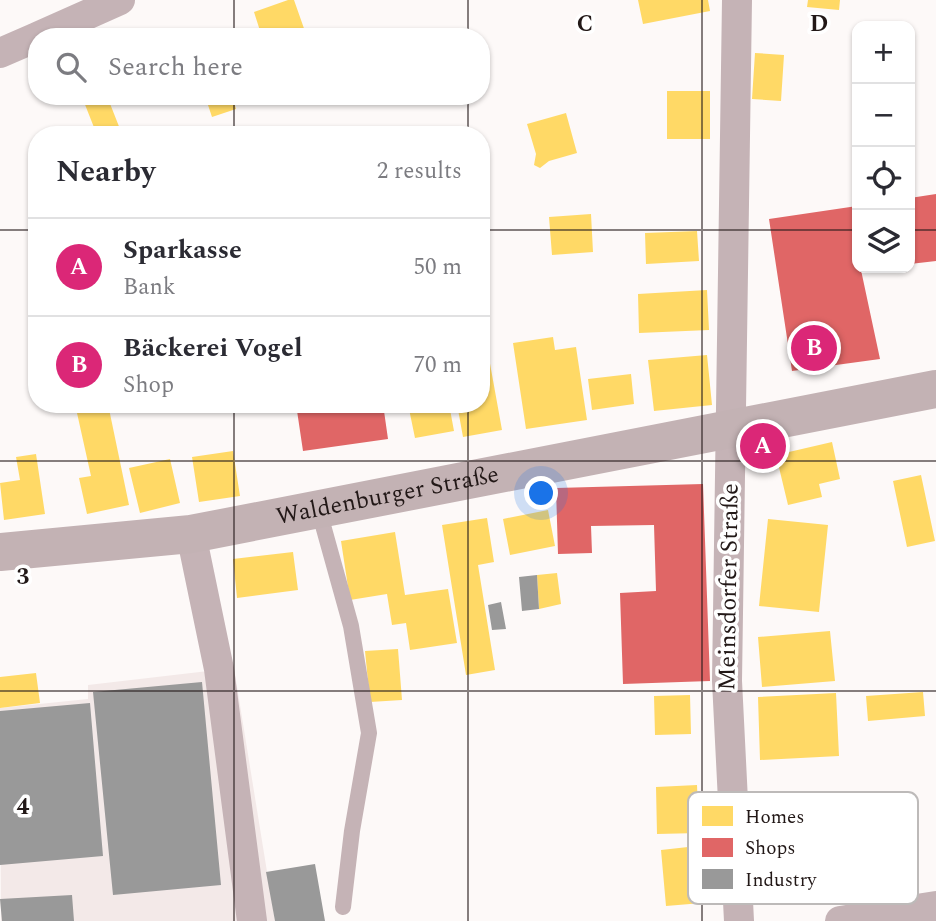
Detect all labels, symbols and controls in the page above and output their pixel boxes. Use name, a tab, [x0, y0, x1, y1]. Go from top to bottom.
text: C	[577, 7, 593, 42]
text: D	[810, 7, 828, 42]
map controls	[852, 21, 915, 273]
button: +	[852, 21, 915, 84]
search box	[28, 28, 490, 105]
text: Search here	[108, 47, 243, 87]
icon: search	[52, 48, 90, 86]
button: −	[852, 84, 915, 147]
button: locate	[852, 147, 915, 210]
text: Nearby	[56, 149, 155, 195]
text: 2 results	[377, 154, 462, 189]
button: layers	[852, 210, 915, 273]
text: Sparkasse	[123, 230, 242, 270]
text: A	[70, 250, 88, 285]
text: 50 m	[413, 250, 462, 285]
text: Bank	[123, 270, 176, 305]
pin: B	[791, 322, 837, 374]
text: Bäckerei Vogel	[123, 328, 302, 368]
text: B	[71, 348, 87, 383]
text: 70 m	[413, 348, 462, 383]
text: Shop	[123, 368, 174, 403]
pin: A	[740, 420, 786, 472]
street label: Waldenburger Straße	[273, 456, 502, 535]
your location	[524, 476, 558, 510]
street label: Meinsdorfer Straße	[709, 483, 749, 691]
text: 3	[17, 560, 30, 595]
text: 4	[17, 790, 30, 825]
legend	[688, 792, 918, 904]
text: Homes	[745, 803, 804, 832]
text: Shops	[745, 834, 795, 863]
text: Industry	[745, 866, 817, 895]

